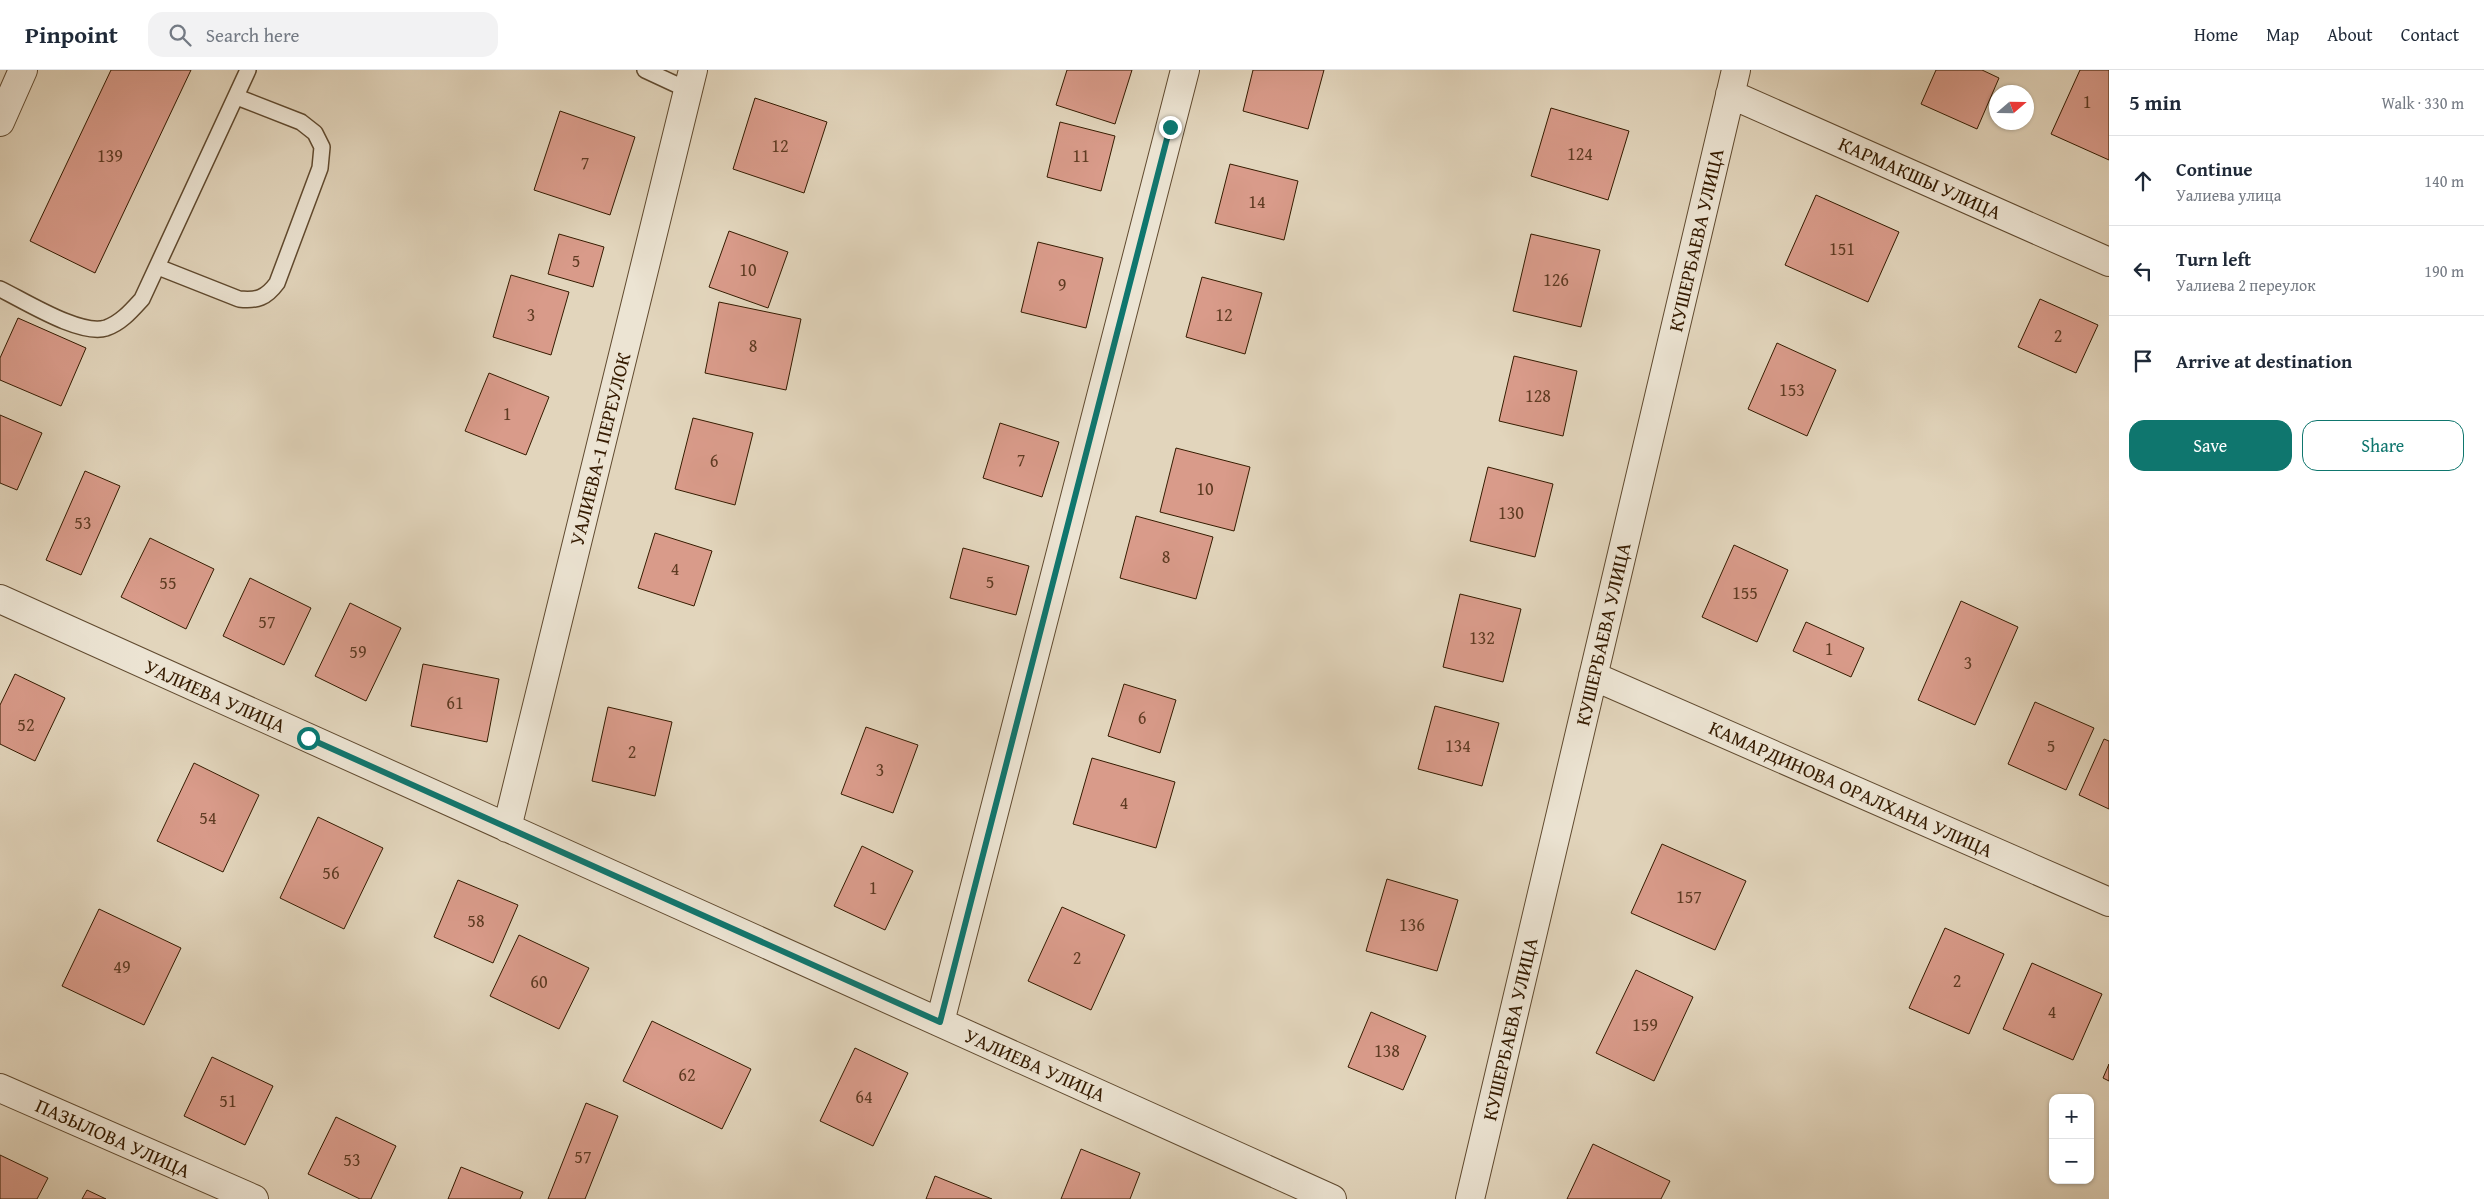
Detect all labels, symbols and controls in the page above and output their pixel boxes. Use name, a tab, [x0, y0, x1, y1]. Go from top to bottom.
search box	[148, 12, 498, 57]
text: Pinpoint	[25, 17, 118, 52]
icon: search	[166, 21, 194, 49]
text: Search here	[206, 21, 299, 49]
text: Home	[2194, 21, 2238, 48]
text: Map	[2266, 21, 2299, 48]
text: About	[2327, 21, 2373, 48]
text: Contact	[2401, 21, 2459, 48]
north arrow	[1989, 85, 2034, 130]
text: 5 min	[2129, 87, 2181, 118]
house number: 1	[2083, 88, 2091, 115]
text: Walk · 330 m	[2381, 91, 2464, 115]
route end	[1159, 116, 1182, 139]
street label: КАРМАКШЫ УЛИЦА	[1834, 129, 2006, 226]
house number: 12	[771, 132, 789, 159]
house number: 124	[1567, 140, 1593, 167]
house number: 139	[97, 142, 123, 169]
house number: 11	[1072, 142, 1090, 169]
street label: КУШЕРБАЕВА УЛИЦА	[1660, 146, 1731, 334]
house number: 7	[581, 149, 589, 176]
text: Continue	[2176, 155, 2253, 183]
icon: ahead	[2129, 167, 2157, 195]
text: 140 m	[2424, 169, 2464, 193]
text: Уалиева улица	[2176, 183, 2281, 207]
house number: 14	[1248, 188, 1266, 215]
house number: 151	[1829, 235, 1855, 262]
text: Turn left	[2176, 245, 2251, 273]
house number: 5	[572, 247, 580, 274]
house number: 10	[739, 256, 757, 283]
icon: left	[2129, 257, 2157, 285]
text: 190 m	[2424, 259, 2464, 283]
house number: 126	[1543, 266, 1569, 293]
house number: 9	[1058, 271, 1066, 298]
text: Уалиева 2 переулок	[2176, 273, 2316, 297]
house number: 3	[527, 301, 535, 328]
house number: 12	[1215, 301, 1233, 328]
house number: 2	[2054, 322, 2062, 349]
house number: 8	[749, 332, 757, 359]
icon: arrive	[2129, 347, 2157, 375]
text: Arrive at destination	[2176, 347, 2352, 375]
street label: УАЛИЕВА-1 ПЕРЕУЛОК	[561, 349, 638, 549]
house number: 153	[1779, 376, 1805, 403]
house number: 128	[1525, 382, 1551, 409]
house number: 1	[503, 400, 511, 427]
button: Save	[2129, 420, 2292, 471]
button: Share	[2302, 420, 2464, 471]
house number: 7	[1017, 446, 1025, 473]
house number: 6	[710, 447, 718, 474]
house number: 10	[1196, 475, 1214, 502]
house number: 130	[1498, 499, 1524, 526]
house number: 53	[74, 509, 92, 536]
street label: КУШЕРБАЕВА УЛИЦА	[1567, 540, 1638, 728]
house number: 8	[1162, 543, 1170, 570]
house number: 4	[671, 555, 679, 582]
house number: 5	[986, 568, 994, 595]
house number: 55	[159, 569, 177, 596]
house number: 155	[1732, 579, 1758, 606]
house number: 57	[258, 608, 276, 635]
house number: 132	[1469, 624, 1495, 651]
house number: 1	[1825, 635, 1833, 662]
house number: 59	[349, 638, 367, 665]
house number: 3	[1964, 649, 1972, 676]
street label: УАЛИЕВА УЛИЦА	[140, 651, 290, 740]
house number: 61	[446, 689, 464, 716]
house number: 6	[1138, 704, 1146, 731]
house number: 52	[17, 711, 35, 738]
street label: КАМАРДИНОВА ОРАЛХАНА УЛИЦА	[1705, 713, 1998, 864]
route start	[297, 727, 320, 750]
house number: 134	[1445, 732, 1471, 759]
house number: 5	[2047, 732, 2055, 759]
house number: 2	[628, 738, 636, 765]
house number: 3	[876, 756, 884, 783]
house number: 4	[1120, 789, 1128, 816]
house number: 54	[199, 804, 217, 831]
house number: 56	[322, 859, 340, 886]
house number: 1	[869, 874, 877, 901]
house number: 157	[1676, 883, 1702, 910]
house number: 58	[467, 907, 485, 934]
house number: 136	[1399, 911, 1425, 938]
street label: КУШЕРБАЕВА УЛИЦА	[1474, 935, 1545, 1123]
house number: 2	[1073, 944, 1081, 971]
house number: 49	[113, 953, 131, 980]
house number: 2	[1953, 967, 1961, 994]
house number: 60	[530, 968, 548, 995]
house number: 4	[2048, 998, 2056, 1025]
house number: 159	[1632, 1011, 1658, 1038]
street label: УАЛИЕВА УЛИЦА	[960, 1020, 1110, 1109]
house number: 138	[1374, 1037, 1400, 1064]
house number: 62	[678, 1061, 696, 1088]
house number: 64	[855, 1083, 873, 1110]
house number: 51	[219, 1087, 237, 1114]
street label: ПАЗЫЛОВА УЛИЦА	[31, 1090, 195, 1185]
map controls	[2049, 1094, 2094, 1184]
button: +	[2049, 1094, 2094, 1139]
button: −	[2049, 1139, 2094, 1184]
house number: 57	[574, 1143, 592, 1170]
house number: 53	[343, 1146, 361, 1173]

